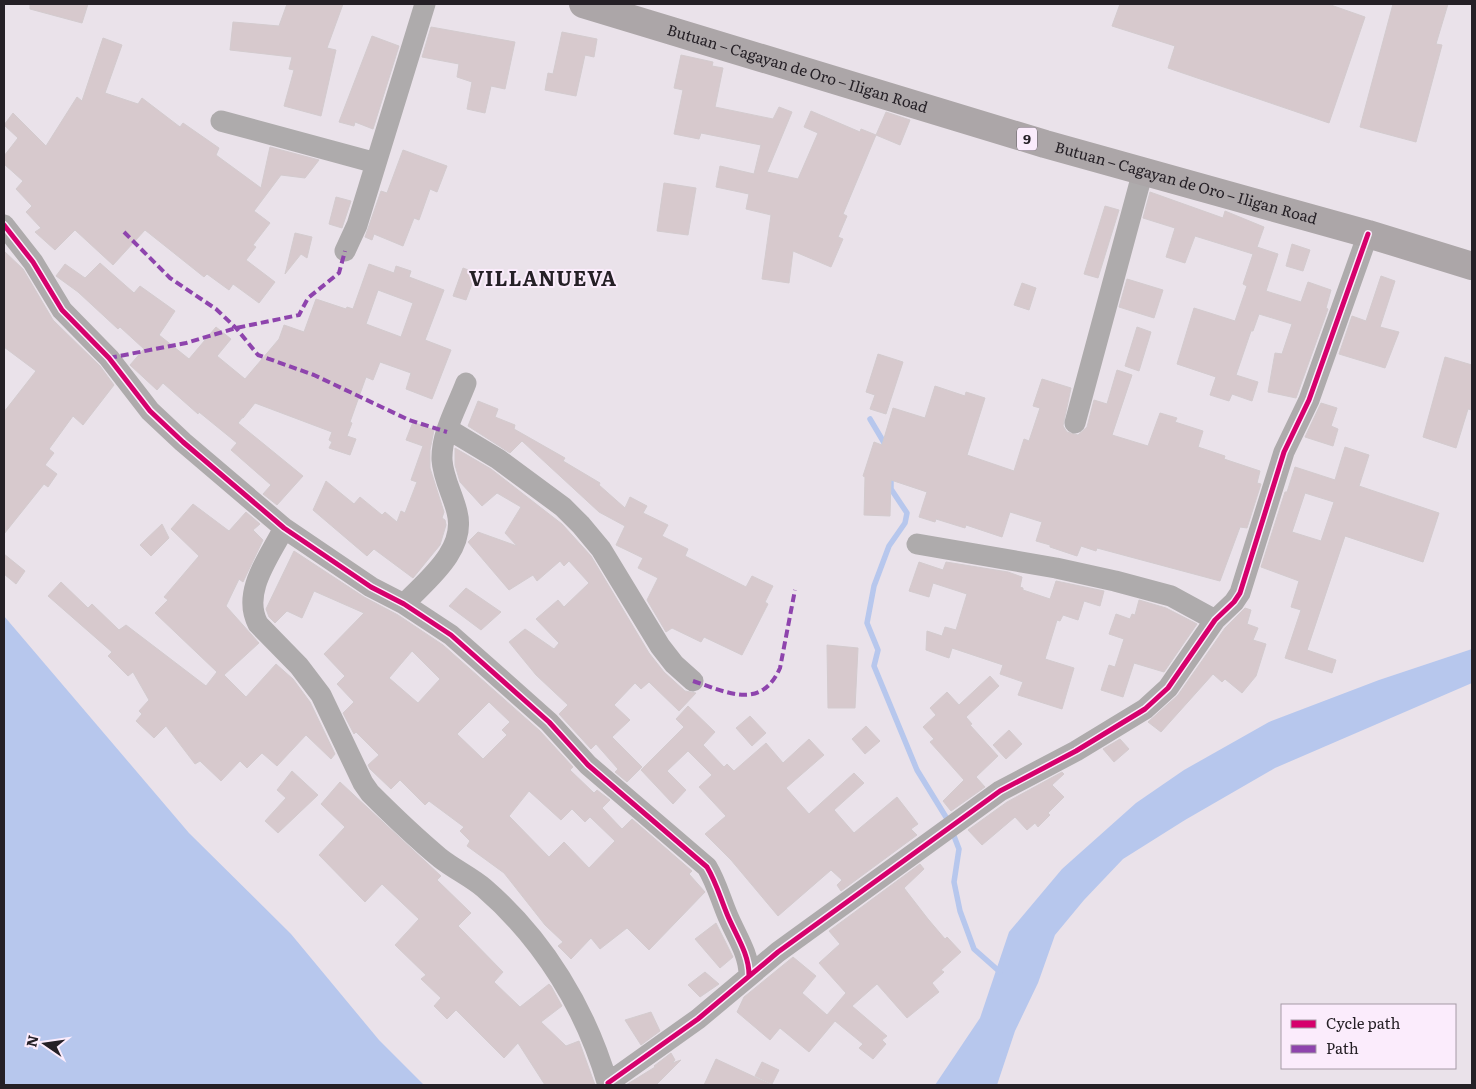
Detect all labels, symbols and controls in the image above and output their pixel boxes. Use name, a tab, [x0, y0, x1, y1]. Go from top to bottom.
street label: Butuan – Cagayan de Oro – Iligan Road	[665, 17, 931, 118]
road number: 9	[1017, 128, 1037, 150]
street label: Butuan – Cagayan de Oro – Iligan Road	[1053, 134, 1320, 229]
district label: VILLANUEVA	[469, 262, 617, 292]
legend	[1281, 1004, 1456, 1069]
text: Cycle path	[1326, 1011, 1401, 1034]
north arrow	[20, 1019, 70, 1069]
text: N	[20, 1033, 42, 1049]
text: Path	[1326, 1036, 1359, 1059]

